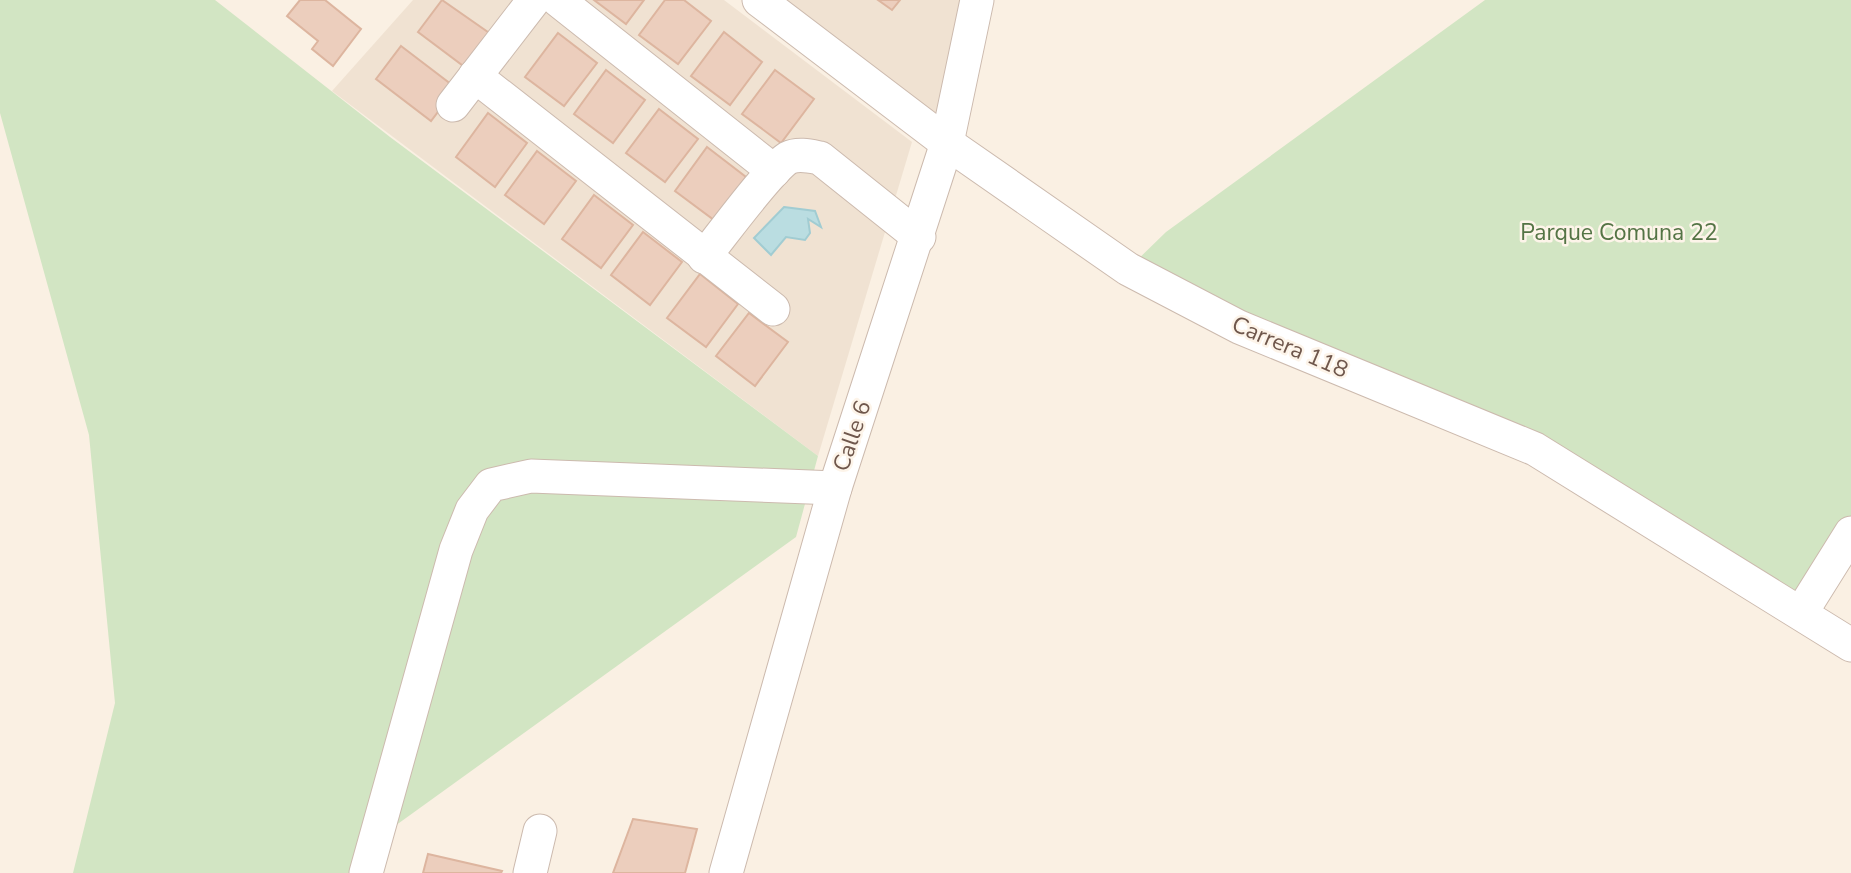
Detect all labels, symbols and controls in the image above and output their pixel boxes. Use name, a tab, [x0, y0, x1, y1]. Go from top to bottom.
park label: Parque Comuna 22	[1520, 217, 1718, 248]
street label: Carrera 118	[1227, 309, 1353, 385]
street label: Calle 6	[826, 397, 878, 475]

